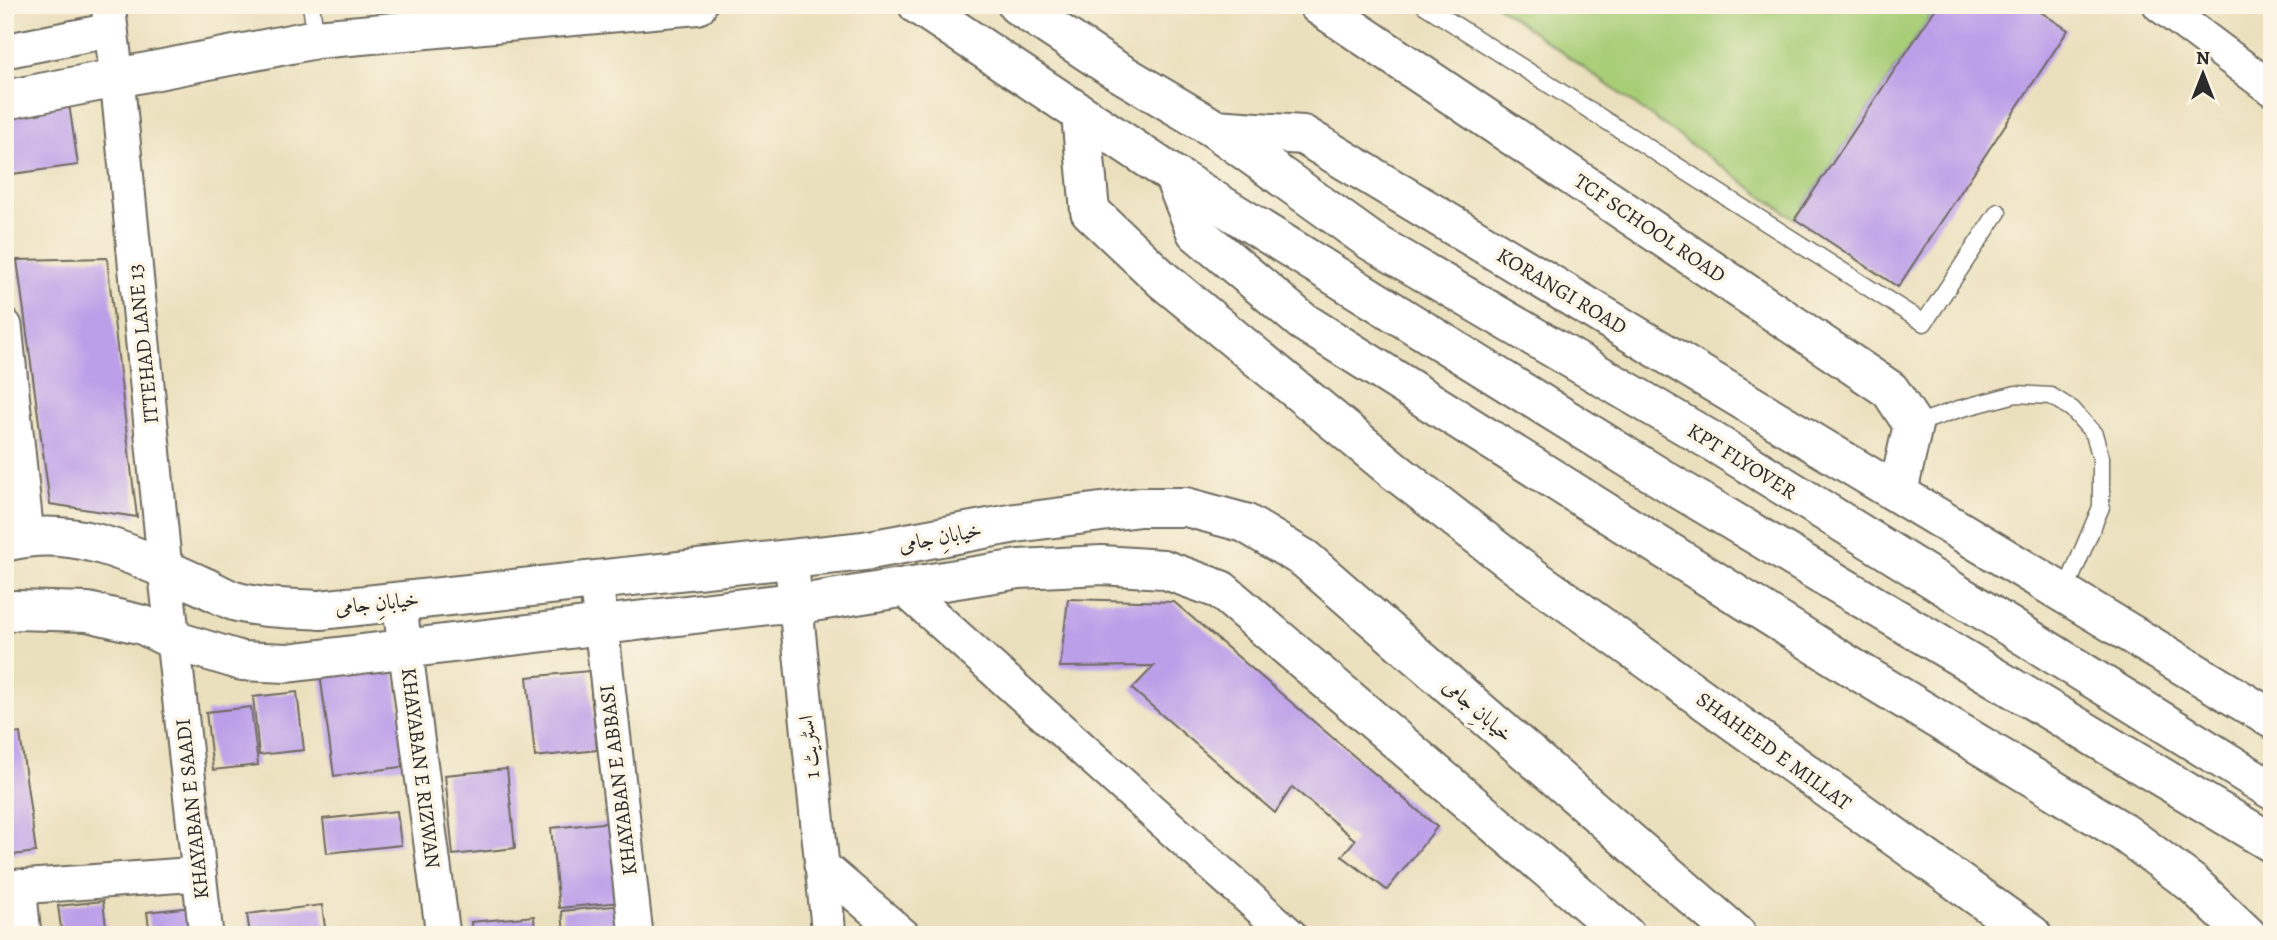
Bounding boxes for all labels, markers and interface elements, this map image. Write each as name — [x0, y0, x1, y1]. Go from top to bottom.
north arrow — [2168, 38, 2238, 108]
text: N — [2196, 45, 2210, 71]
street label: TCF SCHOOL ROAD — [1569, 167, 1731, 289]
street label: KORANGI ROAD — [1492, 241, 1632, 341]
street label: ITTEHAD LANE 13 — [121, 263, 165, 425]
street label: KPT FLYOVER — [1682, 416, 1802, 506]
street label: خیابانِ جامی — [896, 515, 985, 563]
street label: خیابانِ جامی — [334, 585, 421, 625]
street label: KHAYABAN E RIZWAN — [395, 666, 447, 870]
street label: خیابانِ جامی — [1434, 672, 1519, 751]
street label: KHAYABAN E ABBASI — [592, 683, 644, 877]
street label: SHAHEED E MILLAT — [1691, 685, 1858, 817]
street label: اسٹریٹ 1 — [792, 714, 826, 780]
street label: KHAYABAN E SAADI — [169, 717, 215, 901]

